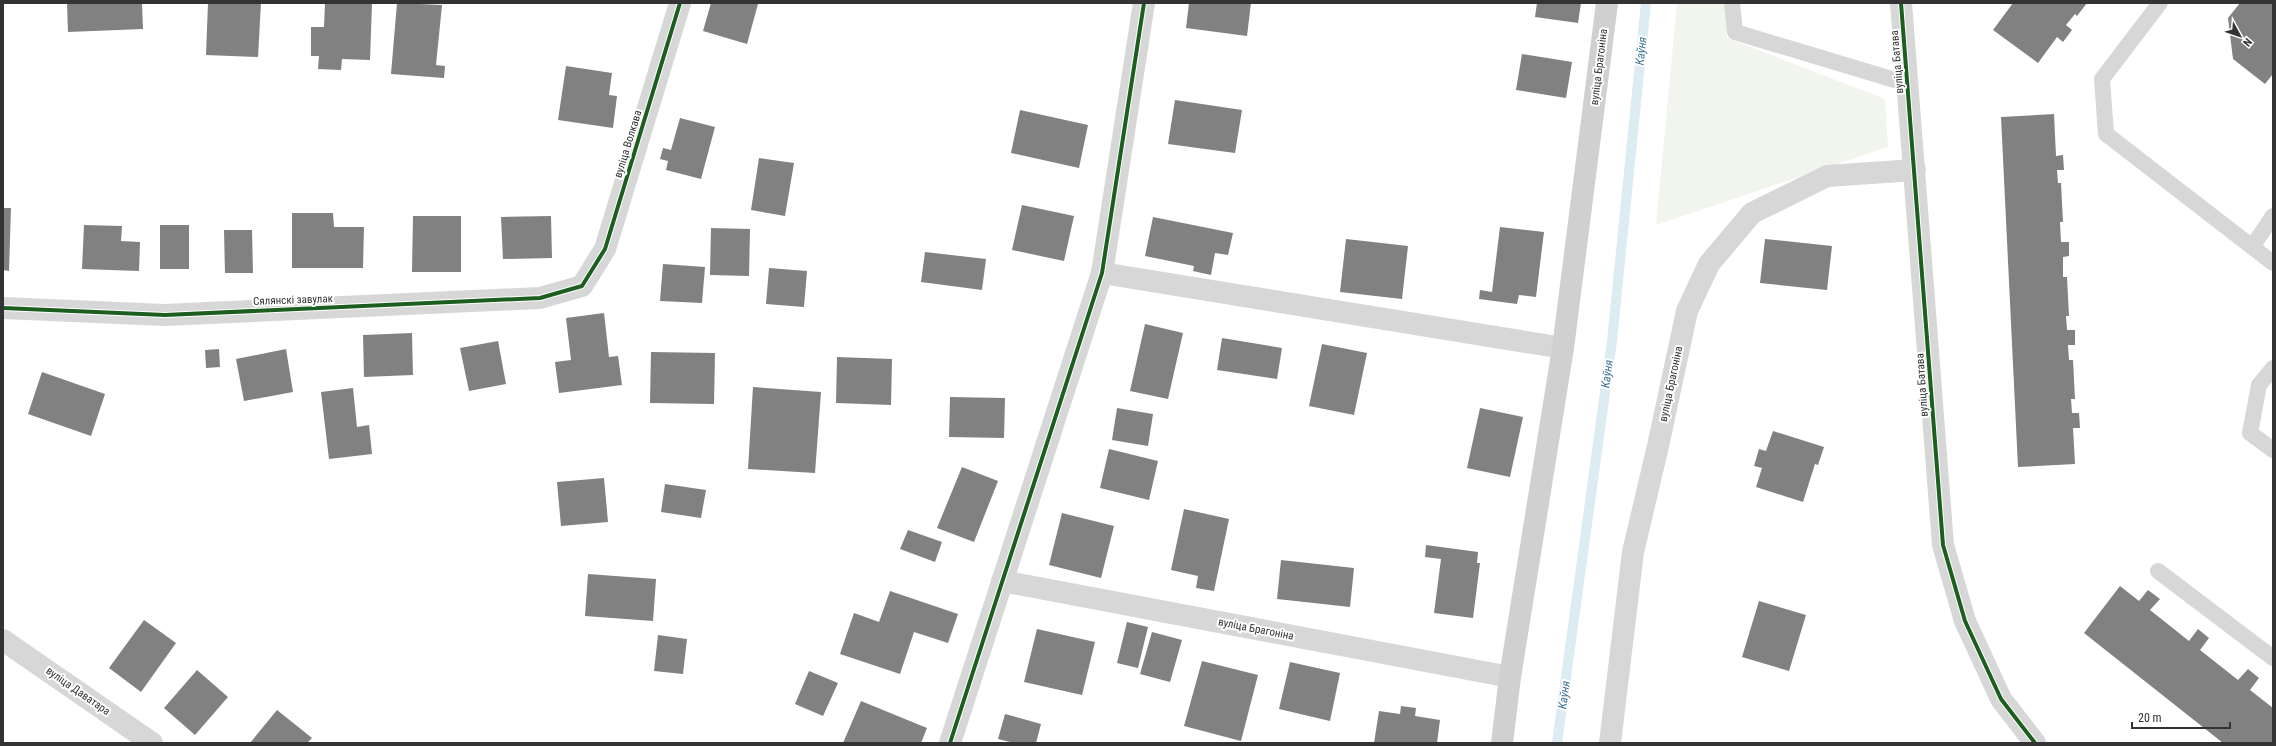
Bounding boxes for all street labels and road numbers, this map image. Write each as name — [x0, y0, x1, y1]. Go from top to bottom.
street label: вуліца Брагоніна — [1588, 28, 1610, 106]
street label: вуліца Батава — [1888, 30, 1906, 94]
street label: вуліца Волкава — [612, 109, 644, 179]
street label: Сялянскі завулак — [253, 292, 334, 308]
street label: вуліца Брагоніна — [1657, 345, 1685, 423]
street label: вуліца Батава — [1913, 353, 1931, 417]
street label: вуліца Брагоніна — [1217, 615, 1295, 643]
street label: вуліца Даватара — [43, 664, 113, 718]

